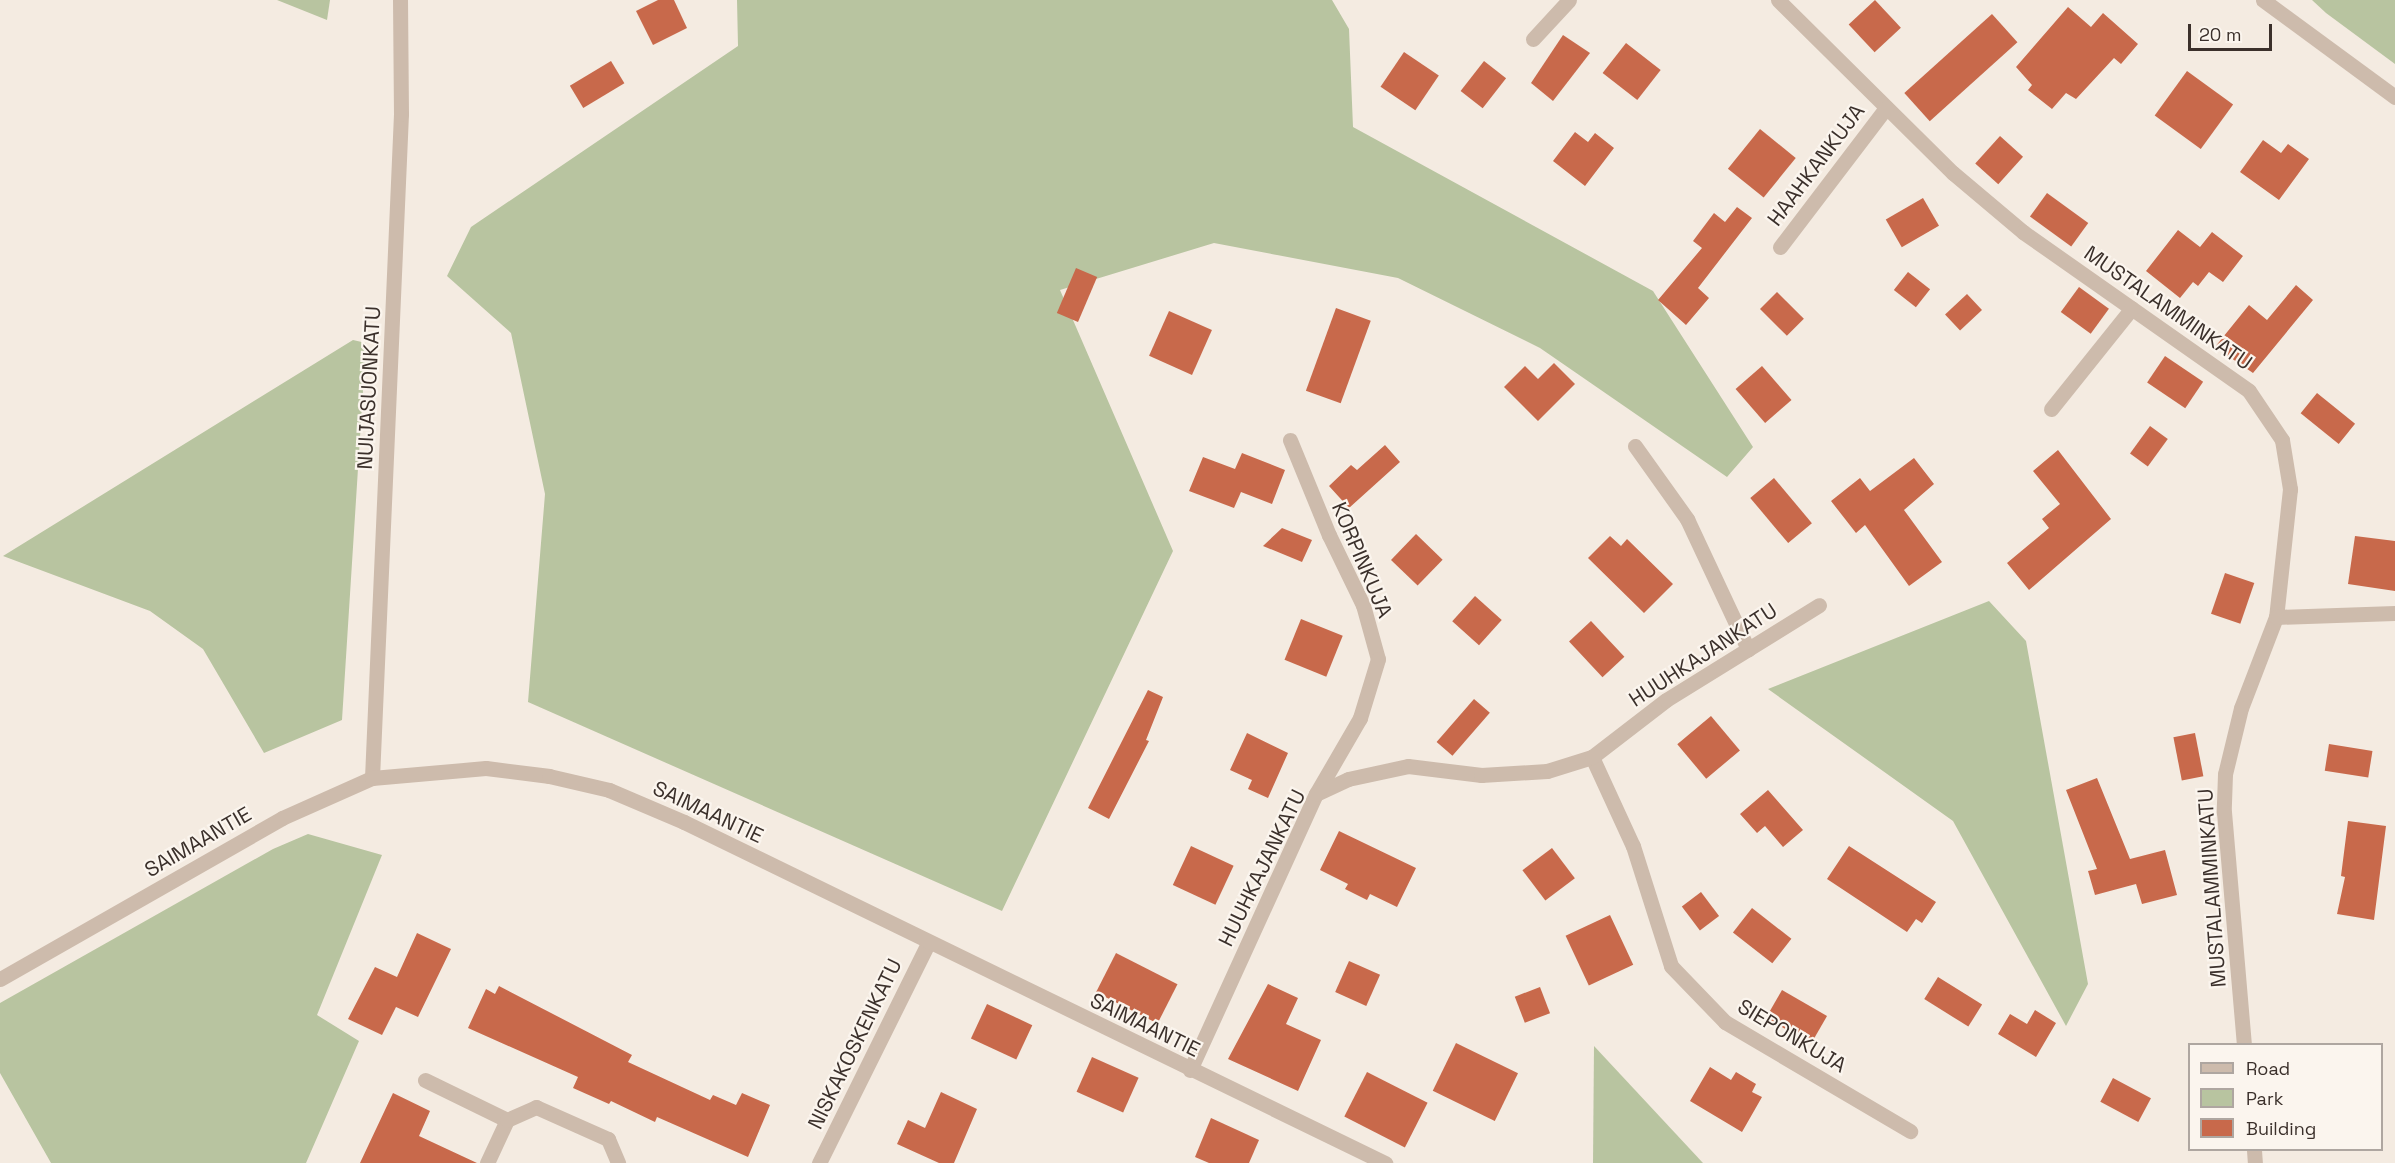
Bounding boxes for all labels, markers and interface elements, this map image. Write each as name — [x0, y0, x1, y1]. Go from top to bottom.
scale bar — [2191, 12, 2275, 50]
text: 20 m — [2199, 23, 2242, 46]
street label: HAAHKANKUJA — [1762, 99, 1870, 231]
street label: MUSTALAMMINKATU — [2079, 241, 2257, 375]
street label: NUIJASUONKATU — [352, 306, 386, 470]
street label: KORPINKUJA — [1326, 498, 1398, 622]
street label: HUUHKAJANKATU — [1624, 598, 1782, 712]
street label: SAIMAANTIE — [649, 775, 767, 849]
street label: HUUHKAJANKATU — [1213, 785, 1311, 951]
street label: MUSTALAMMINKATU — [2192, 788, 2232, 988]
street label: SAIMAANTIE — [140, 801, 256, 883]
street label: NISKAKOSKENKATU — [803, 955, 907, 1133]
street label: SAIMAANTIE — [1086, 988, 1204, 1062]
street label: SIEPONKUJA — [1733, 994, 1851, 1078]
legend — [2188, 1043, 2383, 1151]
text: Road — [2246, 1057, 2290, 1080]
text: Park — [2246, 1087, 2283, 1110]
text: Building — [2246, 1117, 2316, 1140]

